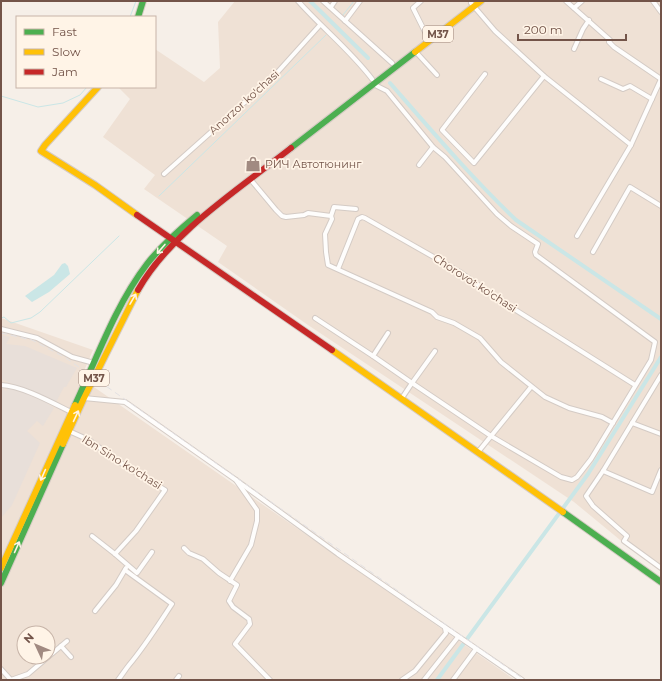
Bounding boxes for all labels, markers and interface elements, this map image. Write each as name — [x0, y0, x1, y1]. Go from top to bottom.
legend — [16, 16, 156, 88]
scale bar — [518, 16, 626, 42]
text: 200 m — [524, 22, 563, 37]
text: Fast — [52, 24, 77, 39]
road number: M37 — [423, 26, 453, 42]
text: Slow — [52, 44, 81, 59]
text: Jam — [51, 64, 78, 79]
street label: Anorzor ko'chasi — [206, 67, 282, 137]
shop icon: РИЧ Автотюнинг — [244, 155, 262, 173]
place label: РИЧ Автотюнинг — [265, 157, 362, 171]
one-way arrow — [156, 243, 165, 254]
street label: Chorovot ko'chasi — [431, 251, 519, 315]
one-way arrow — [129, 293, 137, 305]
road number: M37 — [79, 370, 109, 386]
one-way arrow — [73, 410, 80, 422]
street label: Ibn Sino ko'chasi — [79, 432, 165, 492]
one-way arrow — [39, 468, 46, 480]
one-way arrow — [14, 542, 21, 554]
north arrow — [16, 625, 56, 665]
text: N — [21, 630, 37, 646]

